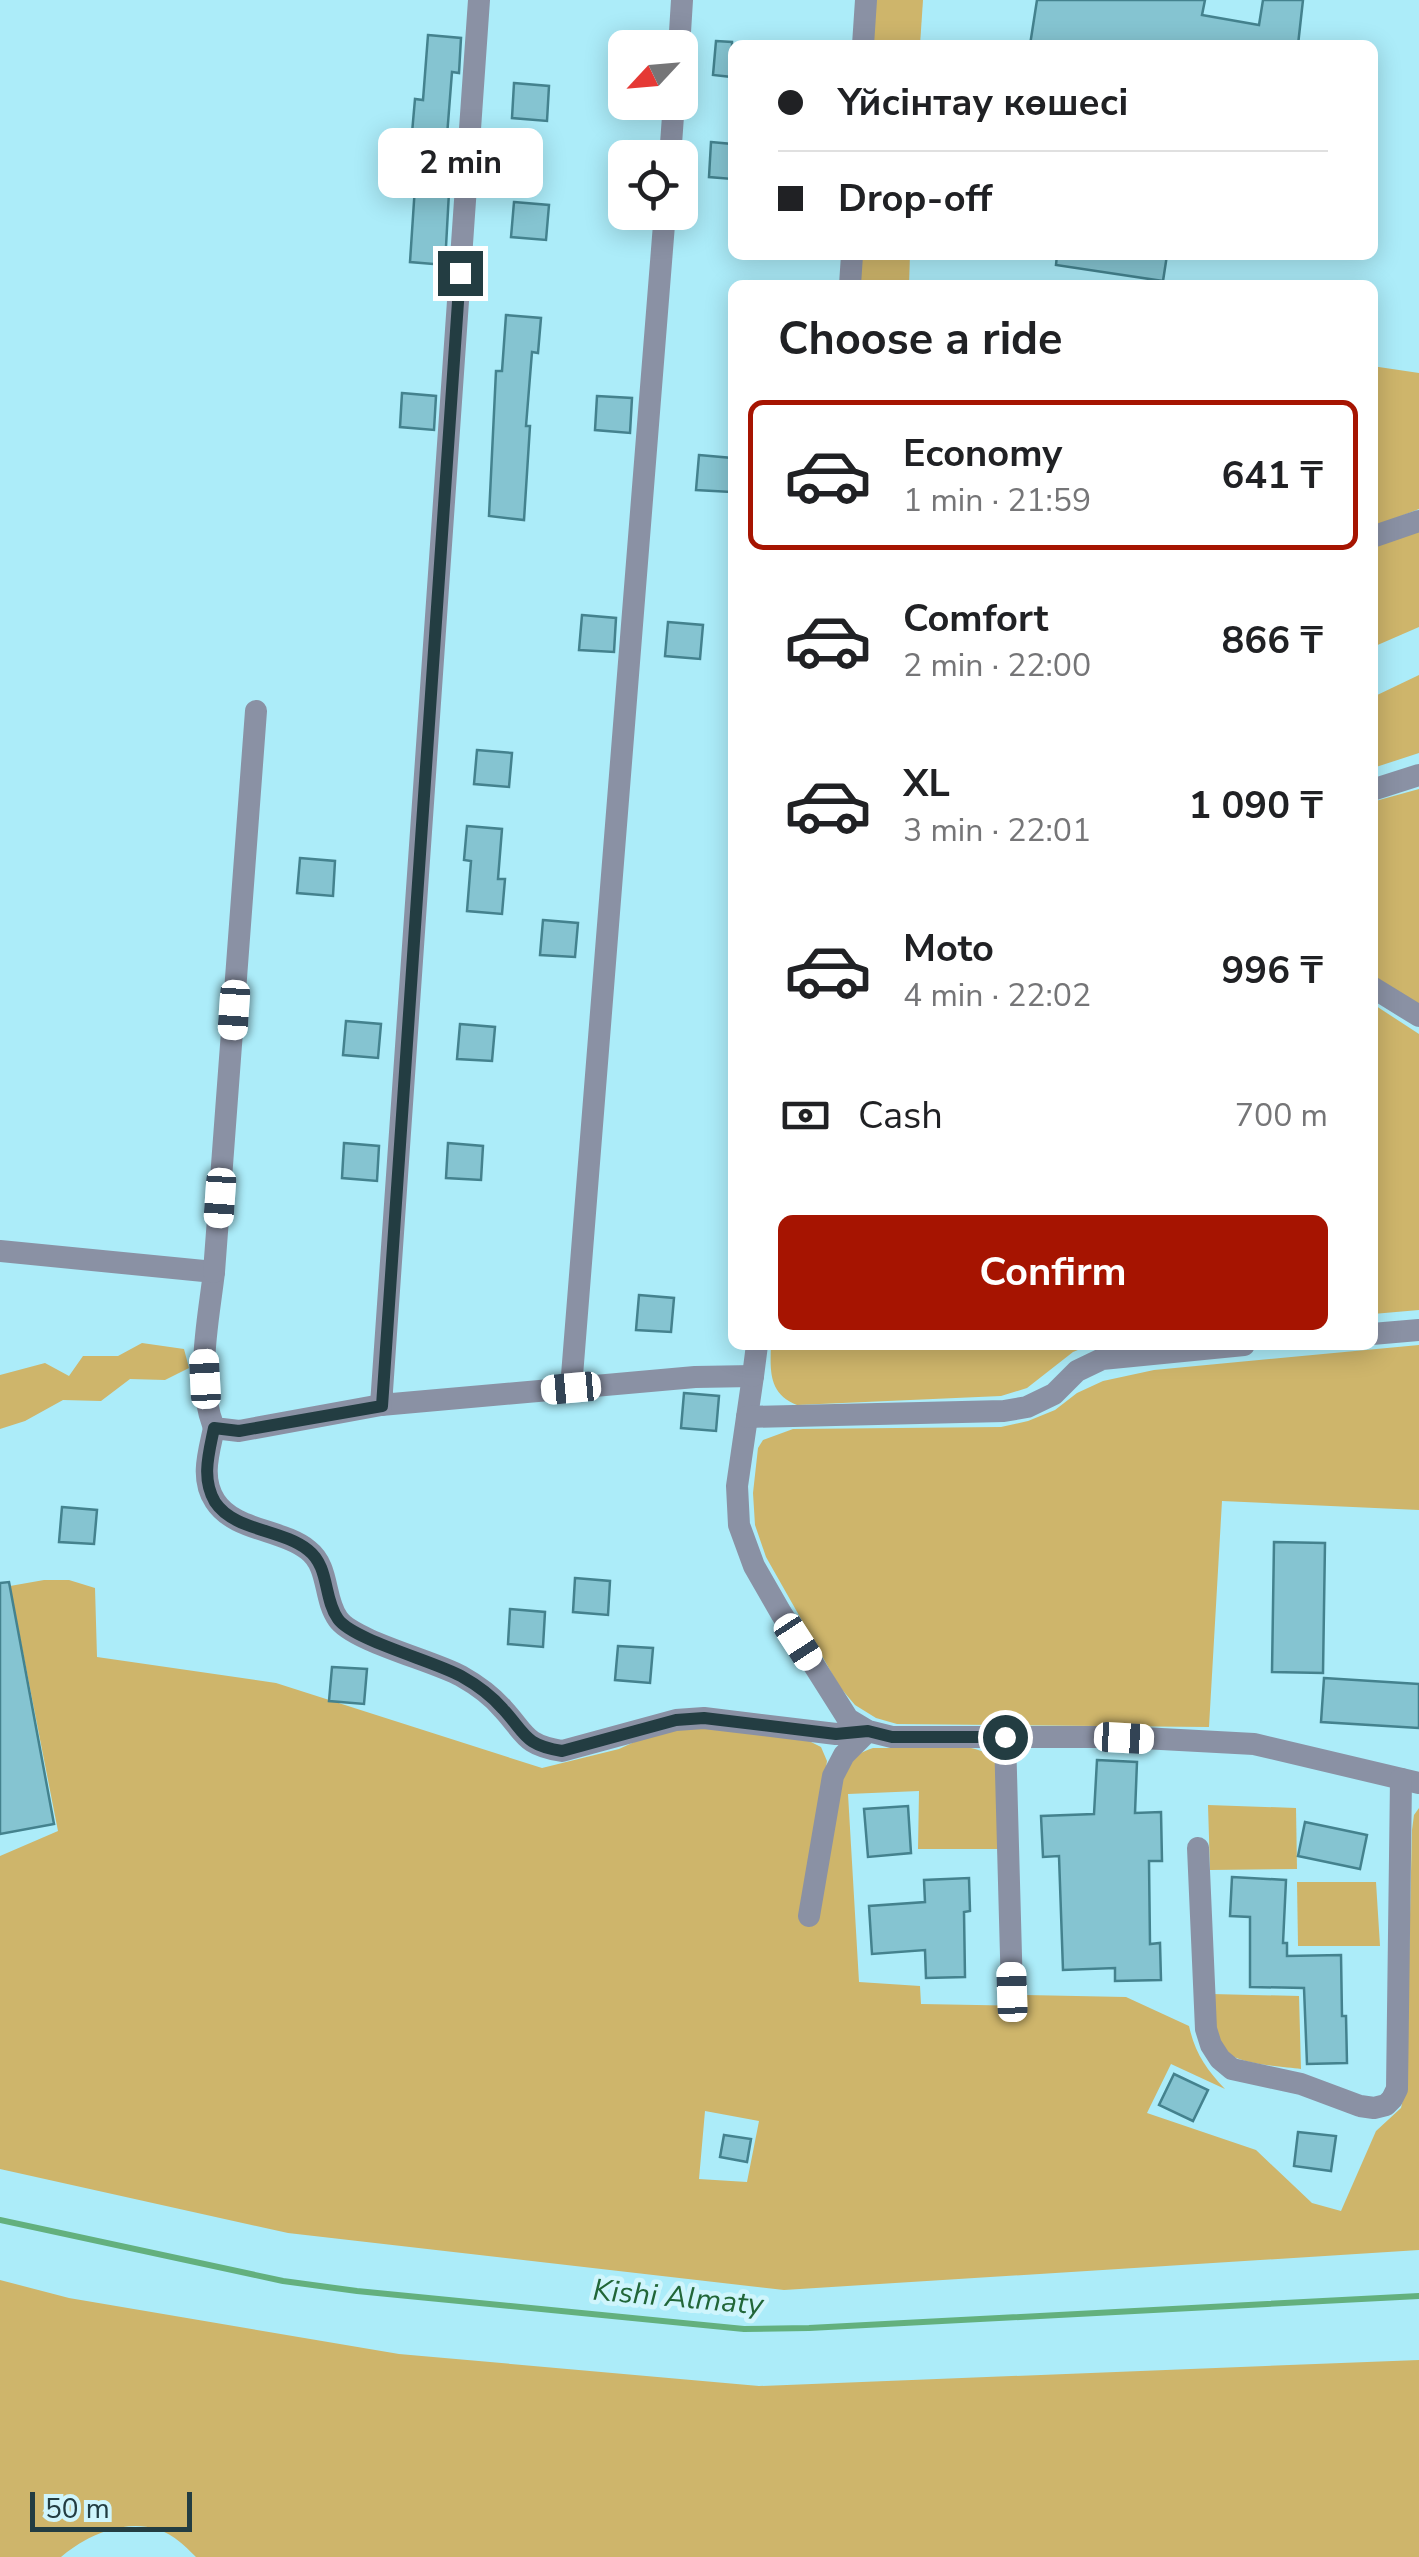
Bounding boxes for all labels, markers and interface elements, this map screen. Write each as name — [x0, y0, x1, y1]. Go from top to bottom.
north arrow — [608, 30, 698, 120]
map controls — [608, 30, 698, 230]
text: Үйсінтау көшесі — [838, 77, 1128, 128]
callout: 2 min — [378, 128, 542, 198]
button: locate — [608, 140, 698, 230]
text: 2 min — [419, 141, 502, 184]
text: Drop-off — [838, 173, 992, 224]
route end — [438, 251, 483, 296]
text: Choose a ride — [778, 309, 1063, 370]
text: Economy — [903, 428, 1062, 479]
icon: car — [783, 430, 873, 520]
text: 641 ₸ — [1222, 450, 1323, 501]
text: 1 min · 21:59 — [903, 479, 1091, 522]
text: Comfort — [903, 593, 1048, 644]
icon: car — [783, 595, 873, 685]
text: 866 ₸ — [1222, 615, 1323, 666]
text: 2 min · 22:00 — [903, 644, 1091, 687]
text: XL — [903, 758, 950, 809]
icon: car — [783, 760, 873, 850]
text: 1 090 ₸ — [1188, 780, 1323, 831]
text: 3 min · 22:01 — [903, 809, 1091, 852]
text: Moto — [903, 923, 994, 974]
icon: car — [783, 925, 873, 1015]
text: 996 ₸ — [1222, 945, 1323, 996]
text: 4 min · 22:02 — [903, 974, 1091, 1017]
car — [217, 979, 251, 1041]
icon: cash — [778, 1088, 833, 1143]
text: Cash — [858, 1090, 943, 1141]
text: 700 m — [1235, 1094, 1328, 1137]
car — [203, 1167, 237, 1229]
button: Confirm — [778, 1215, 1328, 1330]
car — [188, 1348, 222, 1410]
car — [540, 1370, 602, 1406]
car — [769, 1609, 827, 1675]
route start — [983, 1715, 1028, 1760]
car — [1093, 1721, 1155, 1755]
car — [996, 1961, 1028, 2023]
water label: Kіshі Almaty — [591, 2270, 766, 2326]
scale bar — [30, 2487, 192, 2532]
text: 50 m — [45, 2490, 110, 2528]

